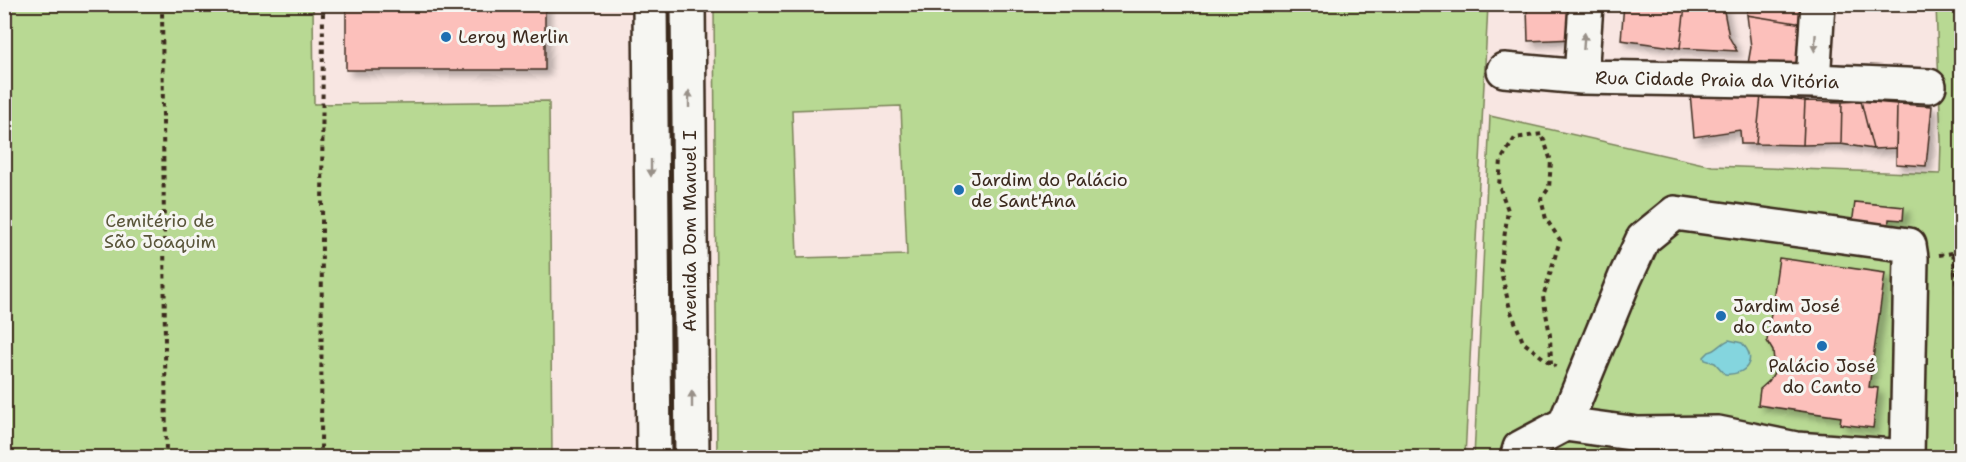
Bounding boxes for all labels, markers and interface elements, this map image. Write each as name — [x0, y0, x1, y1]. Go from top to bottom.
place label: Leroy Merlin — [458, 25, 568, 49]
marker: Leroy Merlin — [439, 30, 453, 44]
one-way arrow — [1579, 31, 1588, 50]
one-way arrow — [1810, 33, 1820, 52]
street label: Rua Cidade Praia da Vitória — [1595, 66, 1839, 94]
one-way arrow — [684, 90, 694, 109]
street label: Avenida Dom Manuel I — [678, 130, 702, 332]
one-way arrow — [646, 158, 656, 177]
place label: Jardim do Palácio de Sant'Ana — [971, 168, 1128, 213]
marker: Jardim do Palácio de Sant'Ana — [952, 183, 966, 197]
park label: Cemitério de São Joaquim — [104, 209, 216, 254]
place label: Jardim José do Canto — [1733, 294, 1840, 339]
marker: Jardim José do Canto — [1714, 309, 1728, 323]
marker: Palácio José do Canto — [1815, 339, 1829, 353]
place label: Palácio José do Canto — [1768, 354, 1876, 399]
one-way arrow — [687, 390, 697, 409]

